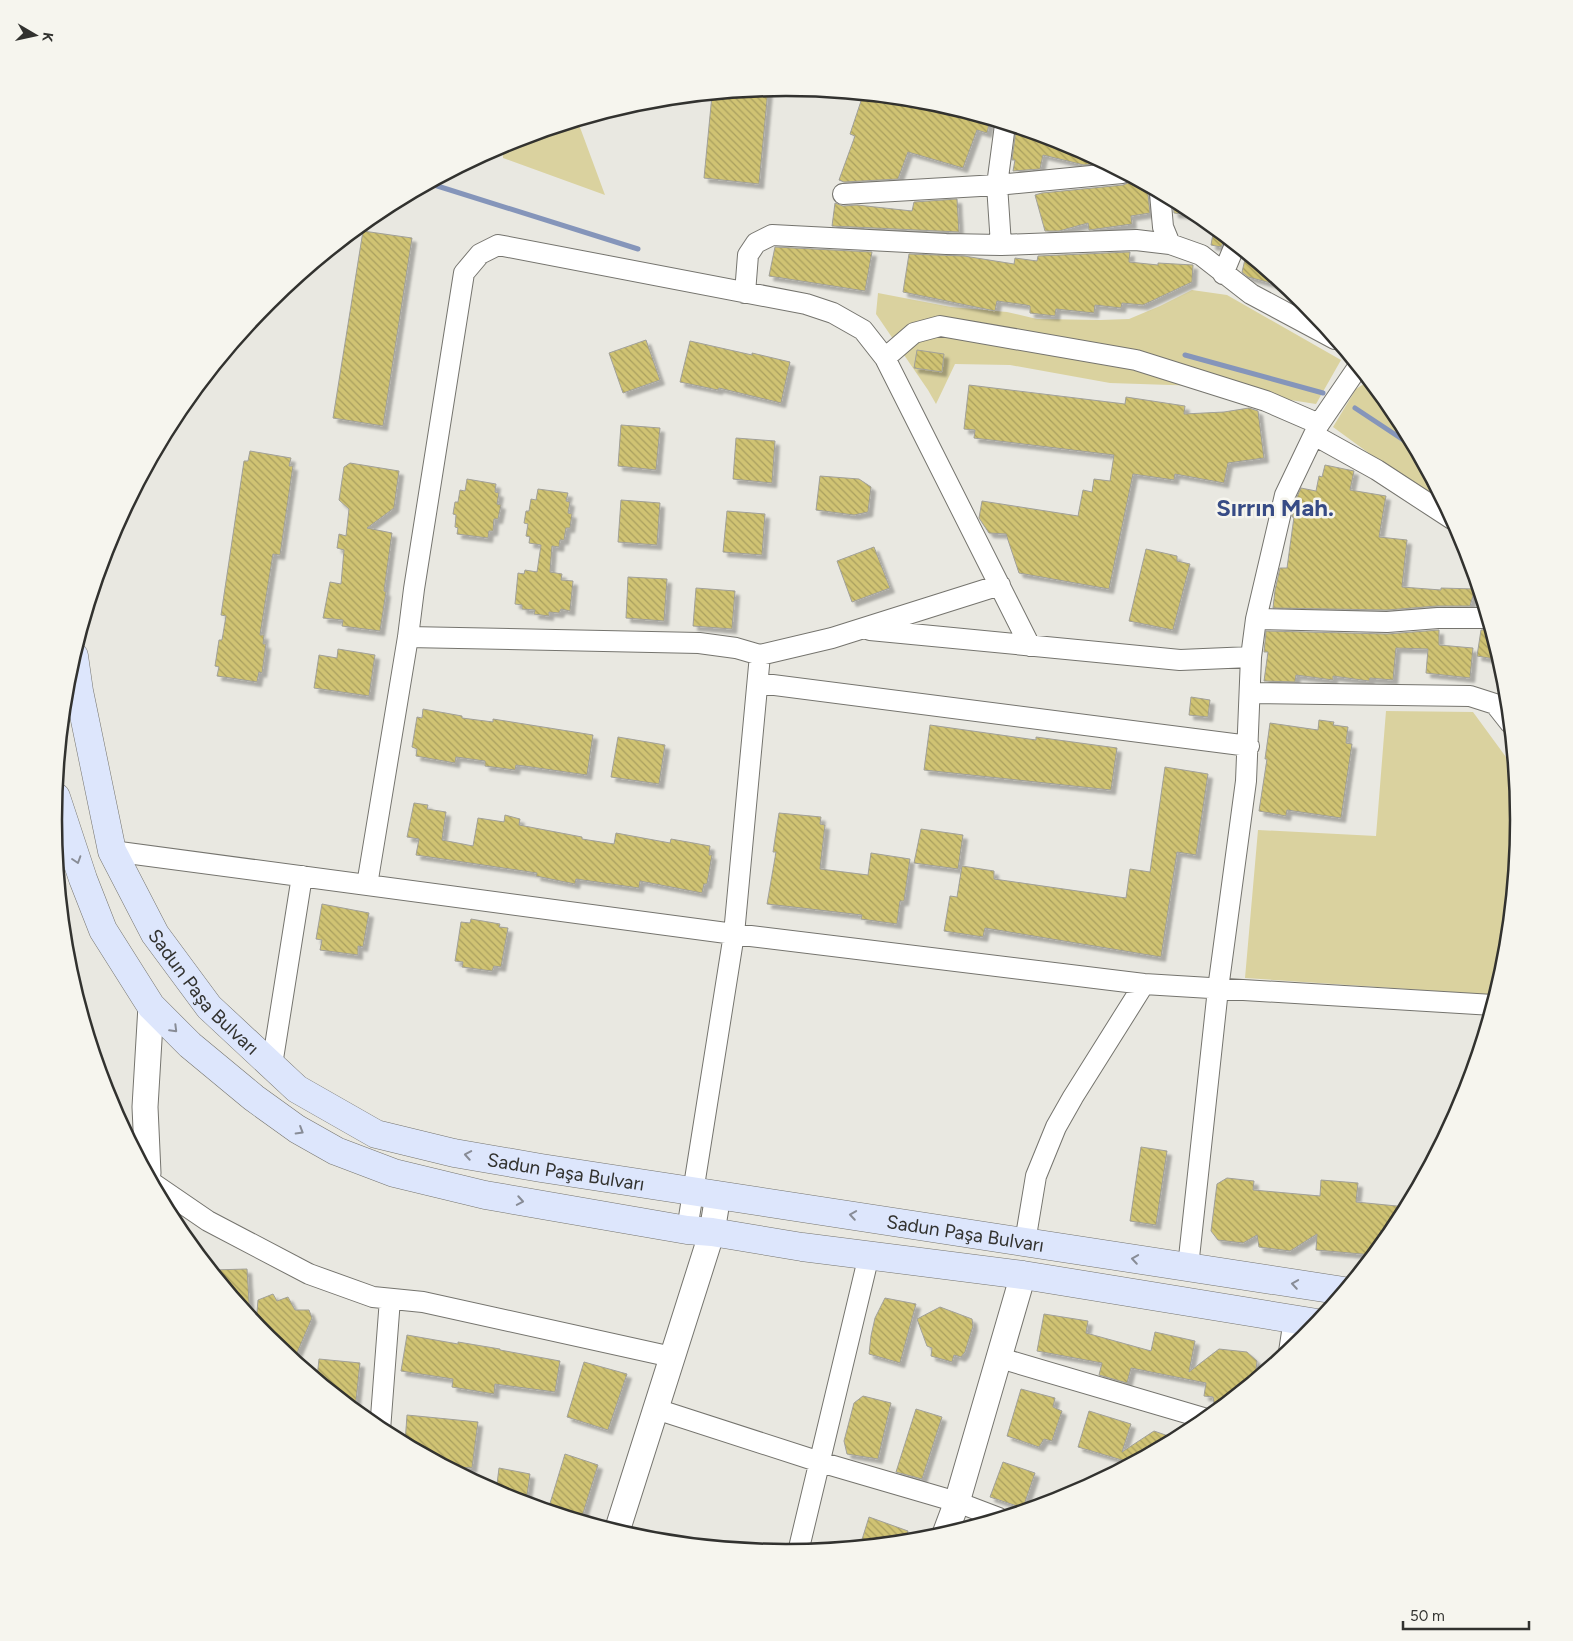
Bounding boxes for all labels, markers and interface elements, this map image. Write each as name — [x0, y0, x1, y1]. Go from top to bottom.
north arrow — [10, 10, 60, 60]
text: K — [38, 31, 56, 44]
district label: Sırrın Mah. — [1216, 493, 1334, 522]
one-way arrow — [71, 855, 81, 863]
street label: Sadun Paşa Bulvarı — [143, 925, 264, 1060]
one-way arrow — [168, 1023, 177, 1032]
one-way arrow — [295, 1124, 304, 1134]
street label: Sadun Paşa Bulvarı — [486, 1148, 646, 1196]
one-way arrow — [463, 1151, 472, 1161]
one-way arrow — [516, 1195, 525, 1205]
street label: Sadun Paşa Bulvarı — [885, 1210, 1046, 1257]
one-way arrow — [849, 1211, 858, 1221]
one-way arrow — [1130, 1255, 1139, 1265]
one-way arrow — [1291, 1279, 1300, 1289]
scale bar — [1403, 1598, 1529, 1630]
text: 50 m — [1410, 1607, 1445, 1625]

